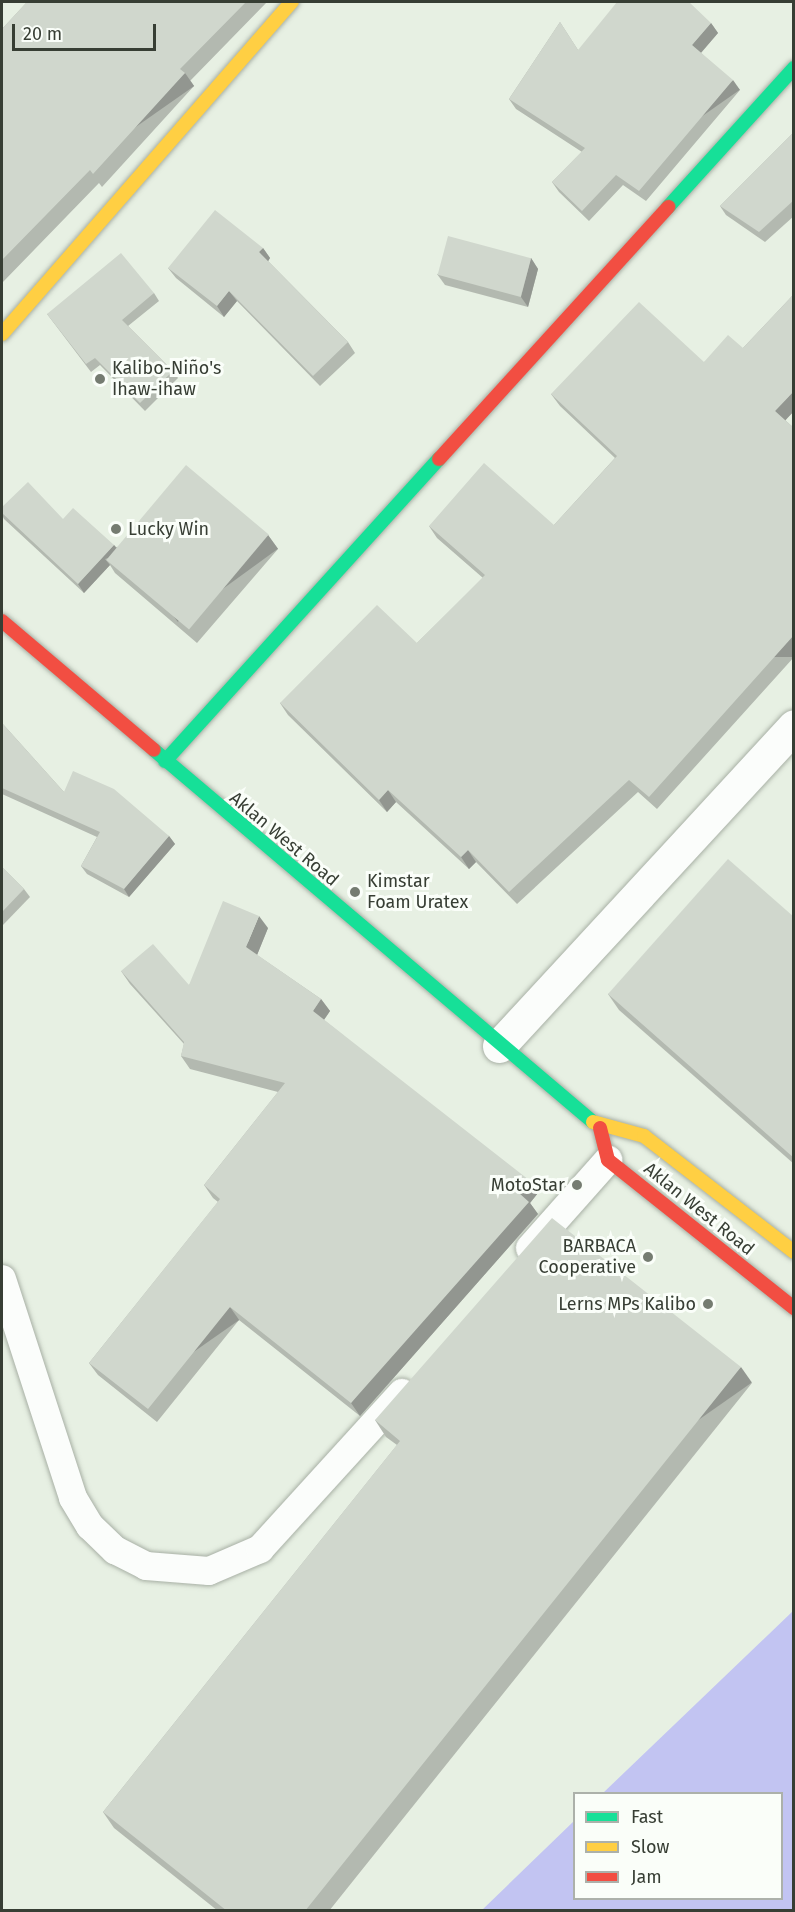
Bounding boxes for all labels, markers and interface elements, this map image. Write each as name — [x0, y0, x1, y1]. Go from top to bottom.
scale bar — [15, 12, 159, 50]
text: 20 m — [23, 23, 62, 45]
place label: Kalibo-Niño's Ihaw-ihaw — [112, 358, 221, 400]
marker: Kalibo-Niño's Ihaw-ihaw — [93, 372, 107, 386]
place label: Lucky Win — [128, 518, 209, 540]
marker: Lucky Win — [109, 522, 123, 536]
street label: Aklan West Road — [225, 787, 343, 891]
place label: Kimstar Foam Uratex — [367, 871, 468, 914]
marker: Kimstar Foam Uratex — [348, 885, 362, 899]
street label: Aklan West Road — [640, 1158, 758, 1260]
place label: MotoStar — [491, 1174, 565, 1196]
marker: MotoStar — [570, 1178, 584, 1192]
place label: BARBACA Cooperative — [538, 1236, 636, 1278]
marker: BARBACA Cooperative — [641, 1250, 655, 1264]
place label: Lerns MPs Kalibo — [558, 1293, 696, 1315]
marker: Lerns MPs Kalibo — [701, 1297, 715, 1311]
legend — [573, 1792, 783, 1900]
text: Fast — [631, 1806, 663, 1828]
text: Slow — [631, 1836, 669, 1858]
text: Jam — [631, 1866, 662, 1888]

